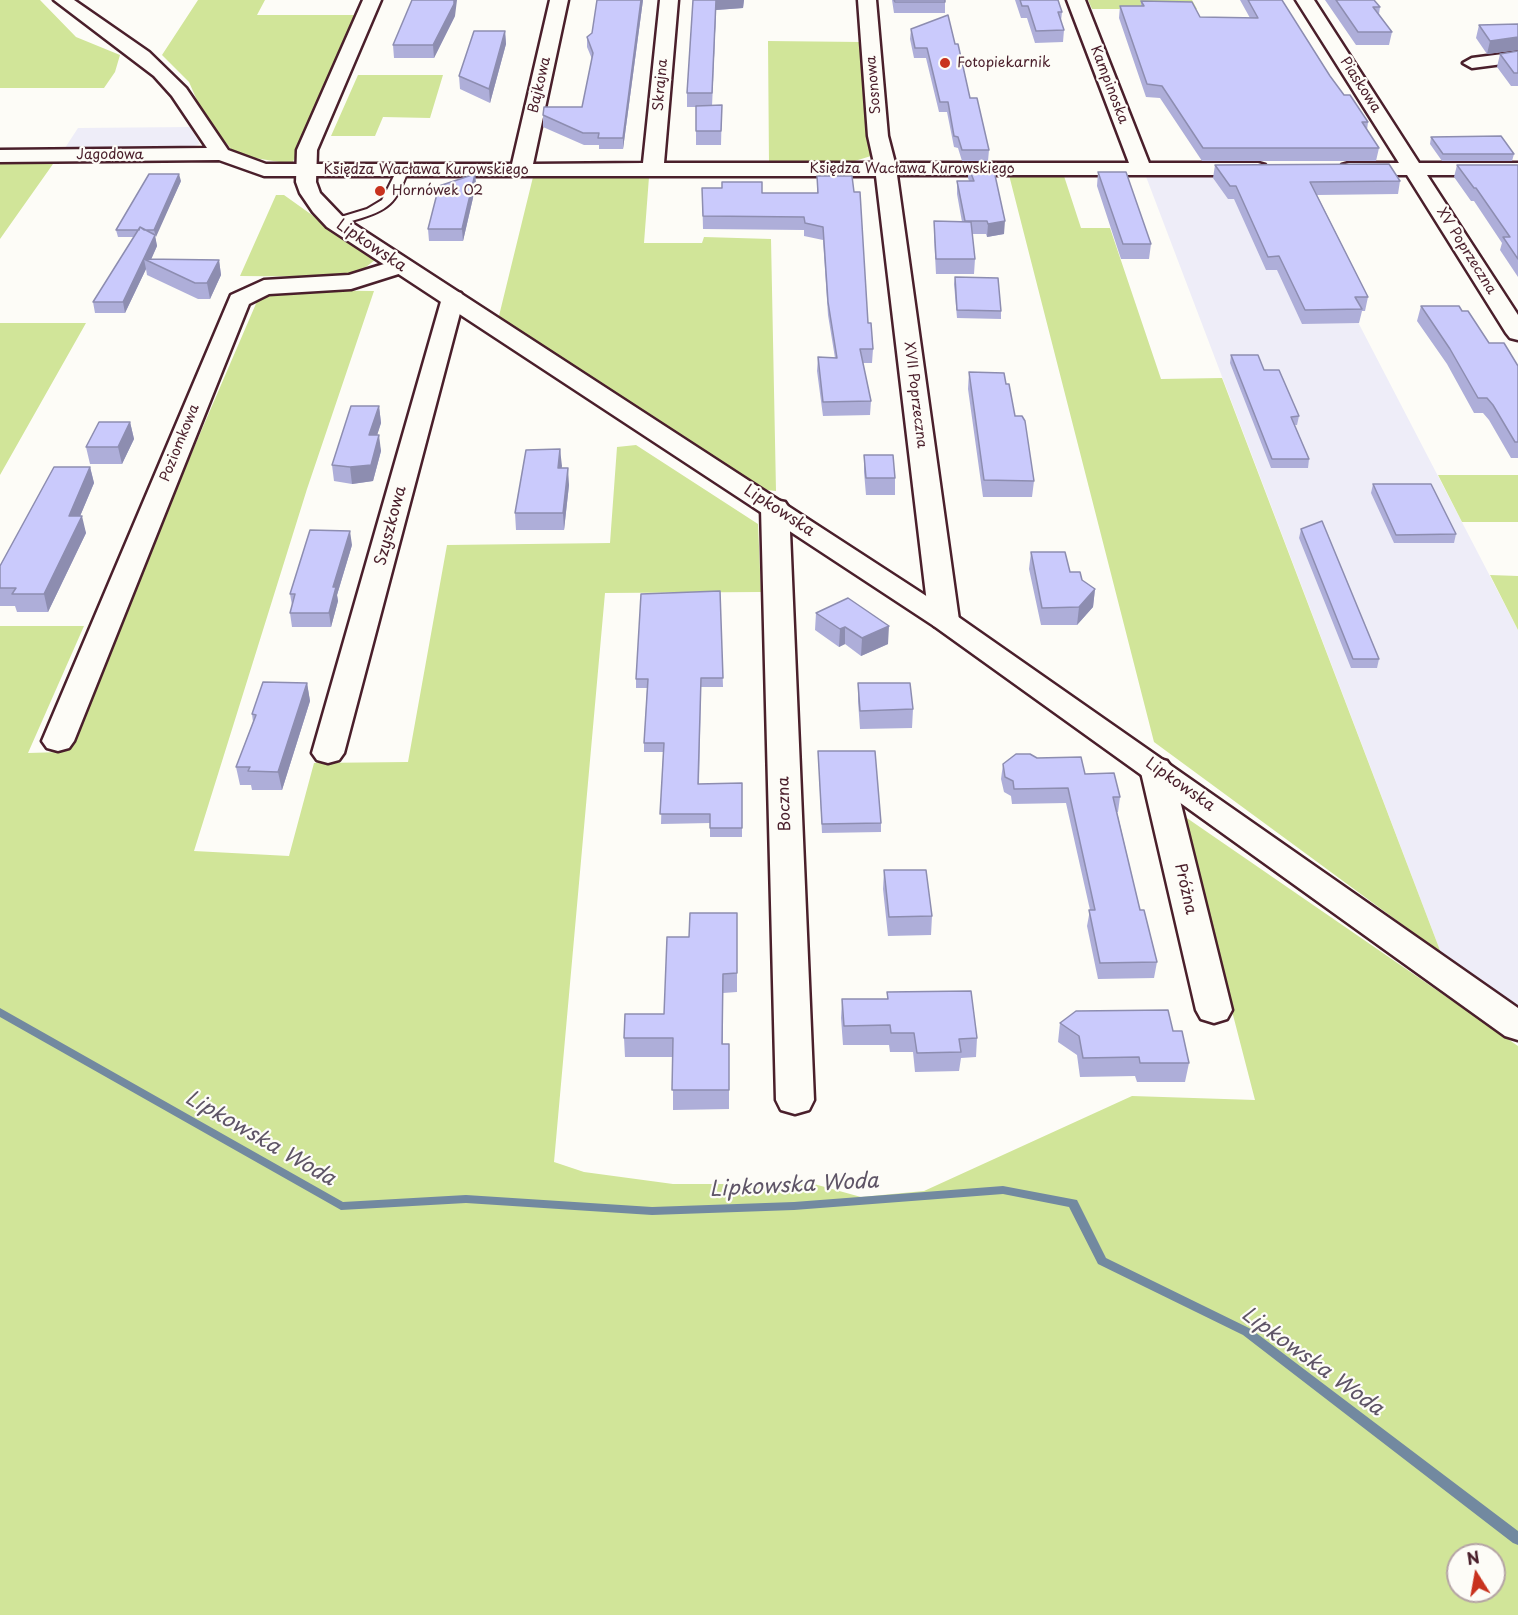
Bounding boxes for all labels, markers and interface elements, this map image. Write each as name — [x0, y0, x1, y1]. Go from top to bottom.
street label: Kampinoska — [1086, 44, 1132, 126]
street label: Piaskowa — [1336, 54, 1384, 116]
street label: Bajkowa — [525, 55, 555, 115]
street label: Sosnowa — [863, 55, 885, 115]
place label: Fotopiekarnik — [957, 55, 1050, 71]
marker: Fotopiekarnik — [938, 56, 952, 70]
street label: Skrajna — [650, 58, 672, 112]
street label: Jagodowa — [76, 147, 144, 163]
street label: Księdza Wacława Kurowskiego — [809, 161, 1015, 177]
street label: Księdza Wacława Kurowskiego — [323, 162, 529, 178]
place label: Hornówek 02 — [392, 183, 483, 199]
marker: Hornówek 02 — [373, 184, 387, 198]
street label: XV Poprzeczna — [1433, 204, 1499, 298]
street label: Lipkowska — [332, 216, 410, 276]
street label: XVII Poprzeczna — [900, 341, 930, 449]
street label: Poziomkowa — [157, 402, 203, 484]
street label: Lipkowska — [740, 481, 818, 541]
street label: Szyszkowa — [371, 484, 411, 568]
street label: Lipkowska — [1142, 754, 1218, 816]
street label: Boczna — [774, 776, 796, 832]
street label: Próżna — [1170, 862, 1200, 916]
water label: Lipkowska Woda — [180, 1086, 340, 1192]
water label: Lipkowska Woda — [709, 1169, 879, 1203]
water label: Lipkowska Woda — [1236, 1302, 1388, 1422]
north arrow — [1446, 1543, 1506, 1603]
text: N — [1464, 1544, 1481, 1570]

